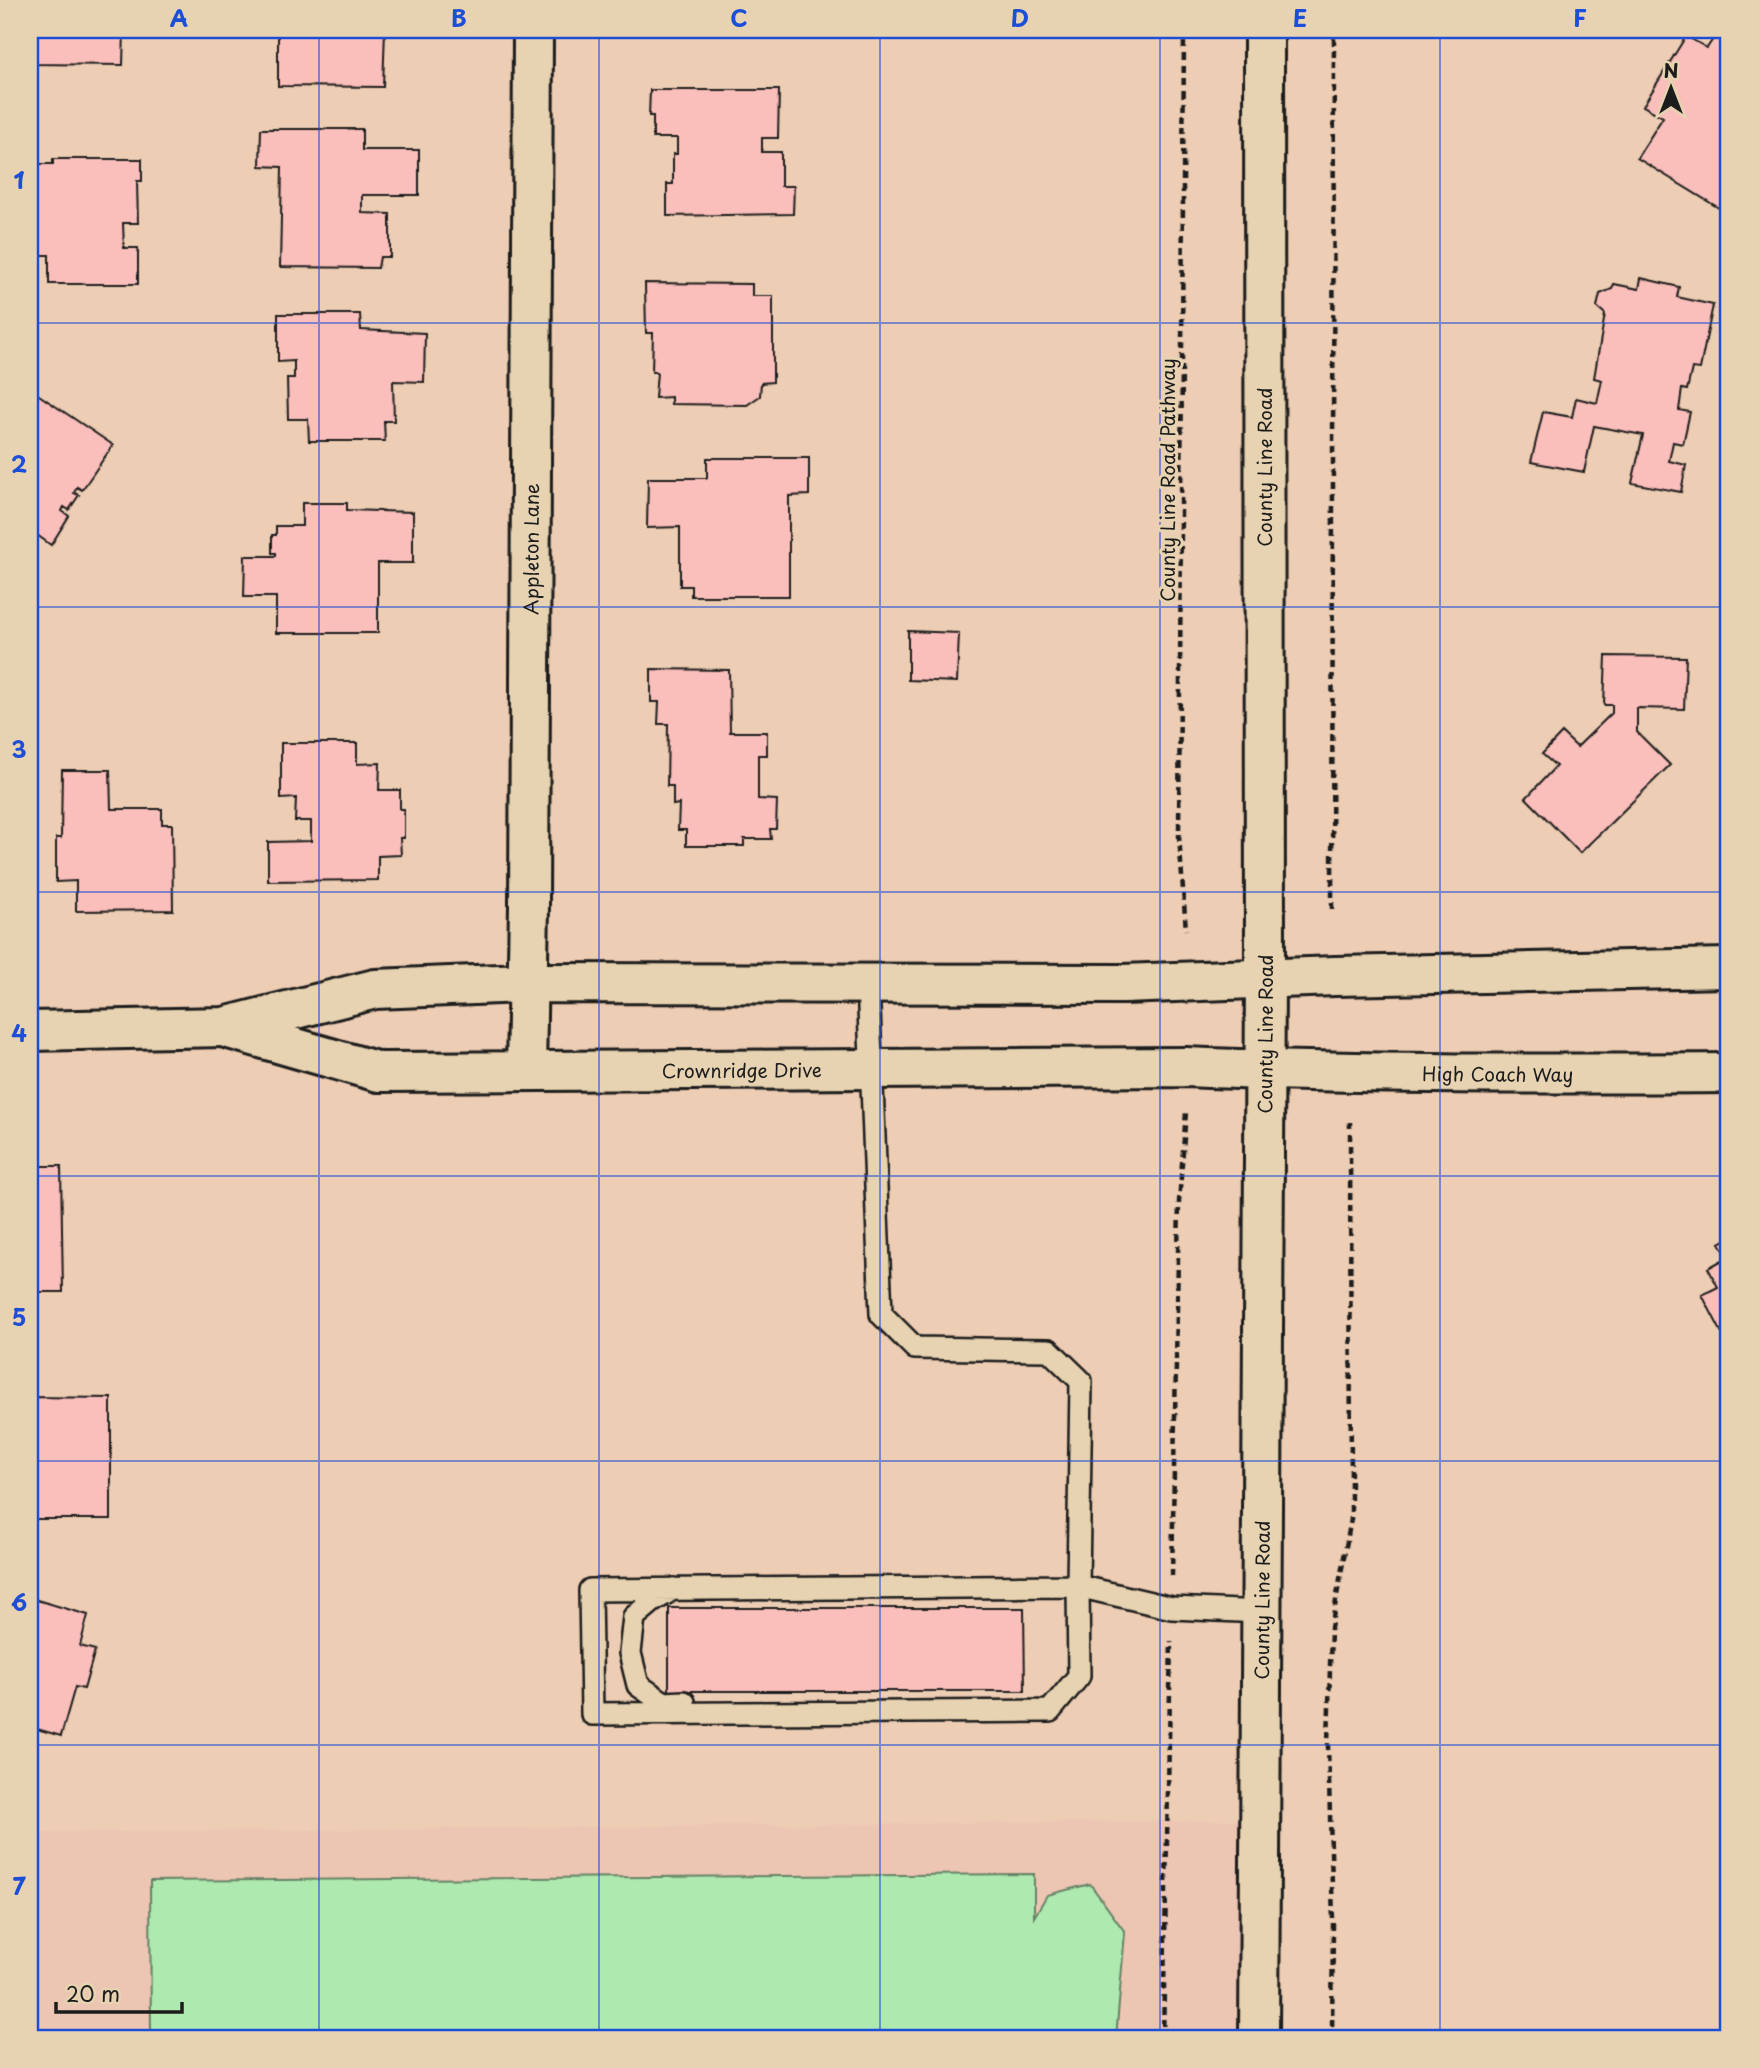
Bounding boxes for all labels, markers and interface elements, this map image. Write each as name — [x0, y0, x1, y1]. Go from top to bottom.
text: A — [170, 0, 188, 35]
text: B — [451, 0, 467, 35]
text: C — [730, 0, 748, 35]
text: D — [1011, 0, 1029, 35]
text: E — [1293, 0, 1307, 35]
text: F — [1573, 0, 1587, 35]
north arrow — [1636, 52, 1706, 122]
text: N — [1663, 56, 1679, 84]
text: 1 — [14, 162, 25, 197]
street label: County Line Road Pathway — [1153, 358, 1181, 602]
street label: County Line Road — [1250, 387, 1278, 547]
text: 2 — [11, 446, 27, 481]
street label: Appleton Lane — [516, 483, 545, 615]
text: 3 — [11, 731, 27, 766]
street label: County Line Road — [1250, 954, 1279, 1114]
text: 4 — [11, 1015, 27, 1050]
street label: Crownridge Drive — [662, 1055, 822, 1084]
street label: High Coach Way — [1422, 1059, 1573, 1088]
text: 5 — [12, 1299, 26, 1334]
street label: County Line Road — [1247, 1520, 1276, 1680]
text: 6 — [11, 1584, 27, 1619]
text: 7 — [12, 1868, 26, 1903]
scale bar — [56, 1970, 182, 2014]
text: 20 m — [66, 1977, 120, 2009]

